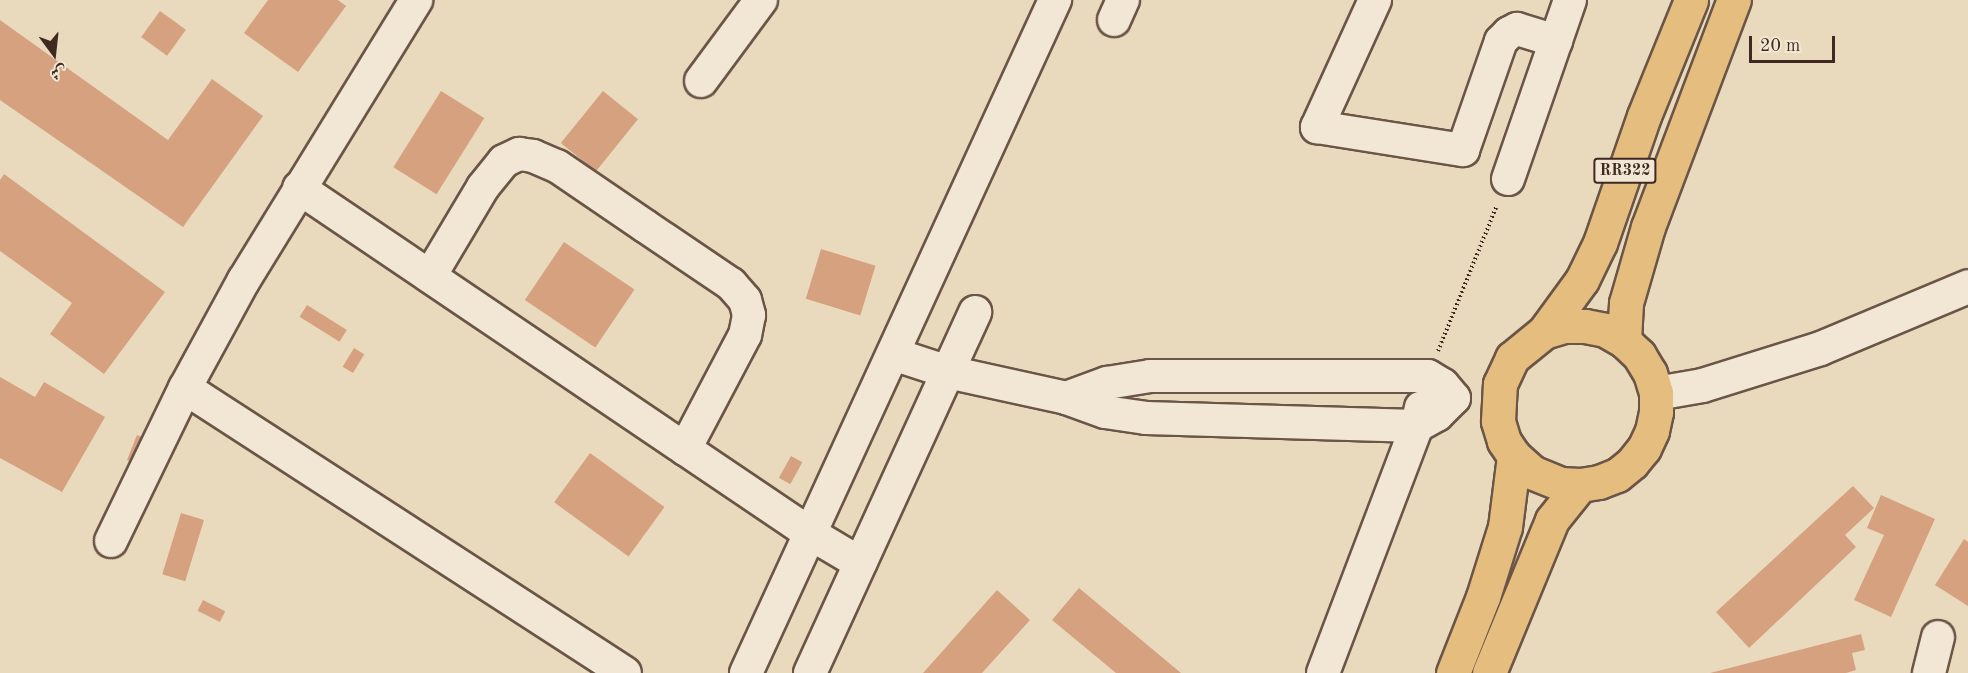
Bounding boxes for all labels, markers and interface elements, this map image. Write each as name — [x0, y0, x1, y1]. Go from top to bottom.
north arrow — [24, 24, 84, 84]
scale bar — [1752, 24, 1838, 62]
text: 20 m — [1760, 37, 1800, 55]
text: ش — [49, 62, 68, 81]
road number: RR322 — [1592, 158, 1658, 184]

